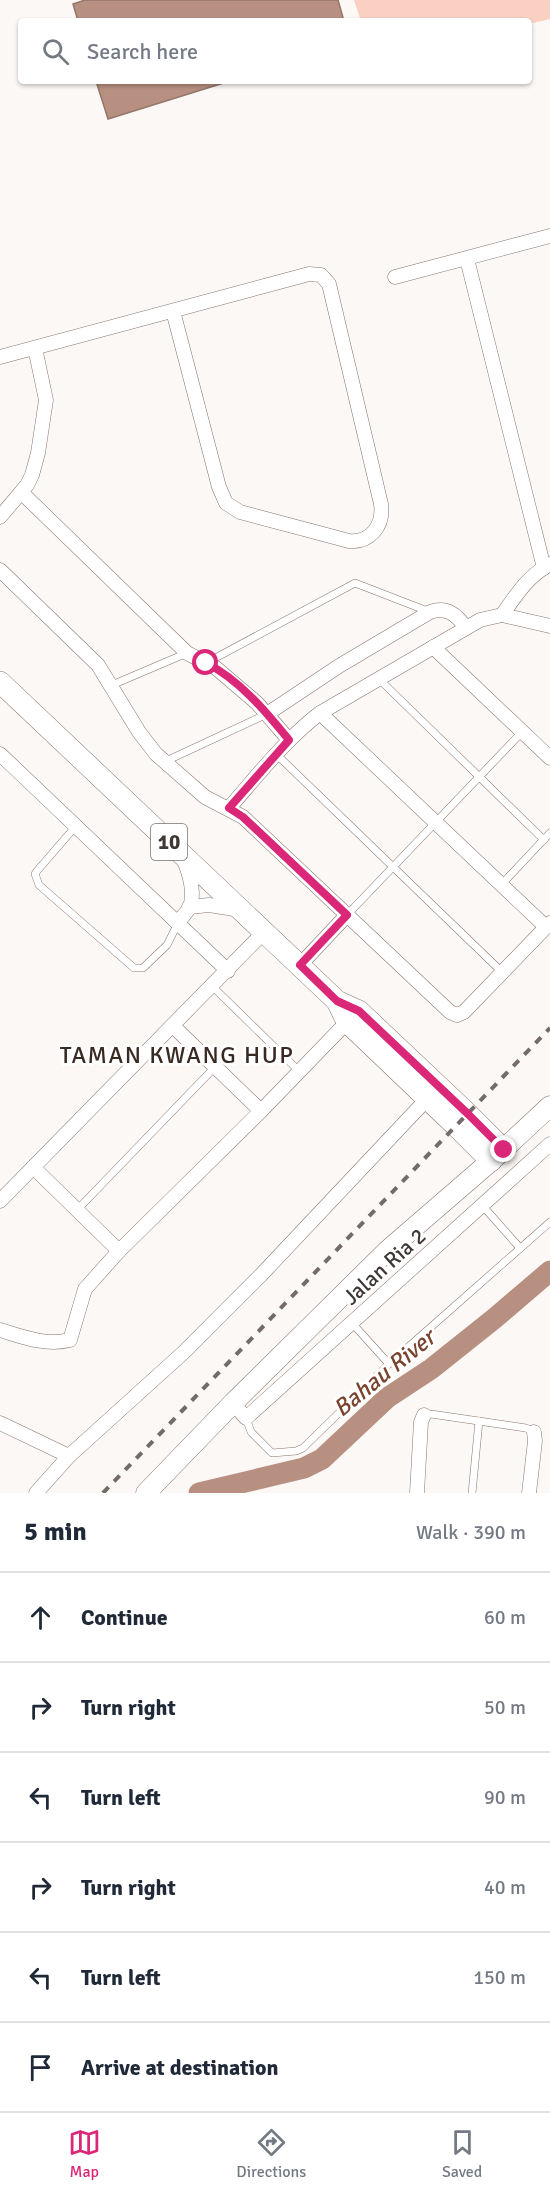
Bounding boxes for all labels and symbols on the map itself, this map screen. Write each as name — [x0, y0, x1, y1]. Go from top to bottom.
route start — [192, 649, 218, 675]
road number: 10 — [151, 824, 187, 860]
district label: TAMAN KWANG HUP — [60, 1040, 294, 1070]
route end — [490, 1136, 516, 1162]
street label: Jalan Ria 2 — [337, 1222, 431, 1311]
water label: Bahau River — [327, 1321, 443, 1423]

